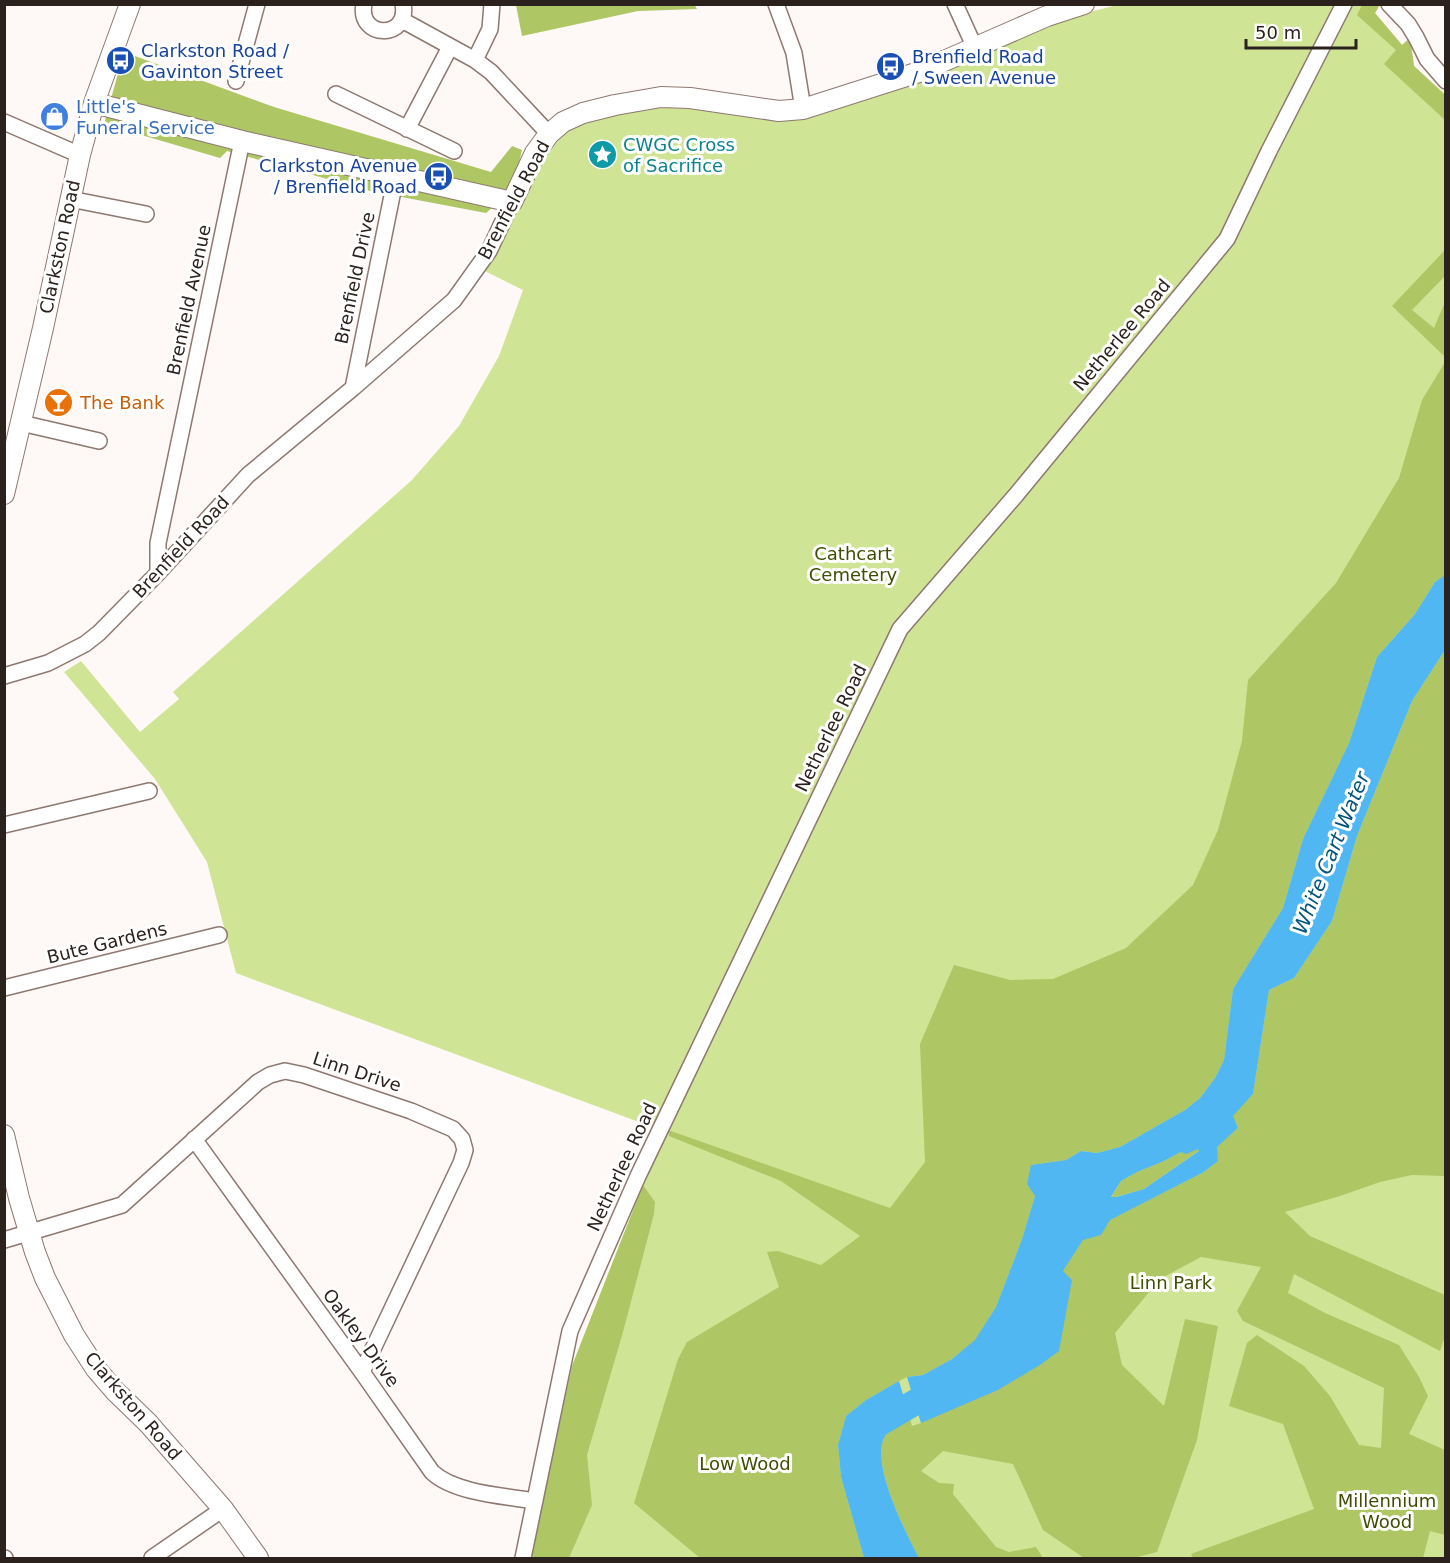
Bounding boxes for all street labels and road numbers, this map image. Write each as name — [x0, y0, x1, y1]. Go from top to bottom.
street label: Brenfield Road — [473, 137, 554, 263]
street label: Clarkston Road — [35, 178, 84, 316]
street label: Brenfield Drive — [330, 210, 379, 346]
street label: Brenfield Avenue — [162, 223, 215, 377]
street label: Netherlee Road — [1069, 274, 1175, 395]
street label: Brenfield Road — [128, 491, 233, 602]
street label: Netherlee Road — [791, 660, 871, 795]
street label: Bute Gardens — [45, 917, 169, 968]
street label: Linn Drive — [310, 1047, 404, 1096]
street label: Netherlee Road — [583, 1099, 661, 1234]
street label: Oakley Drive — [319, 1285, 404, 1391]
street label: Clarkston Road — [81, 1347, 186, 1464]

